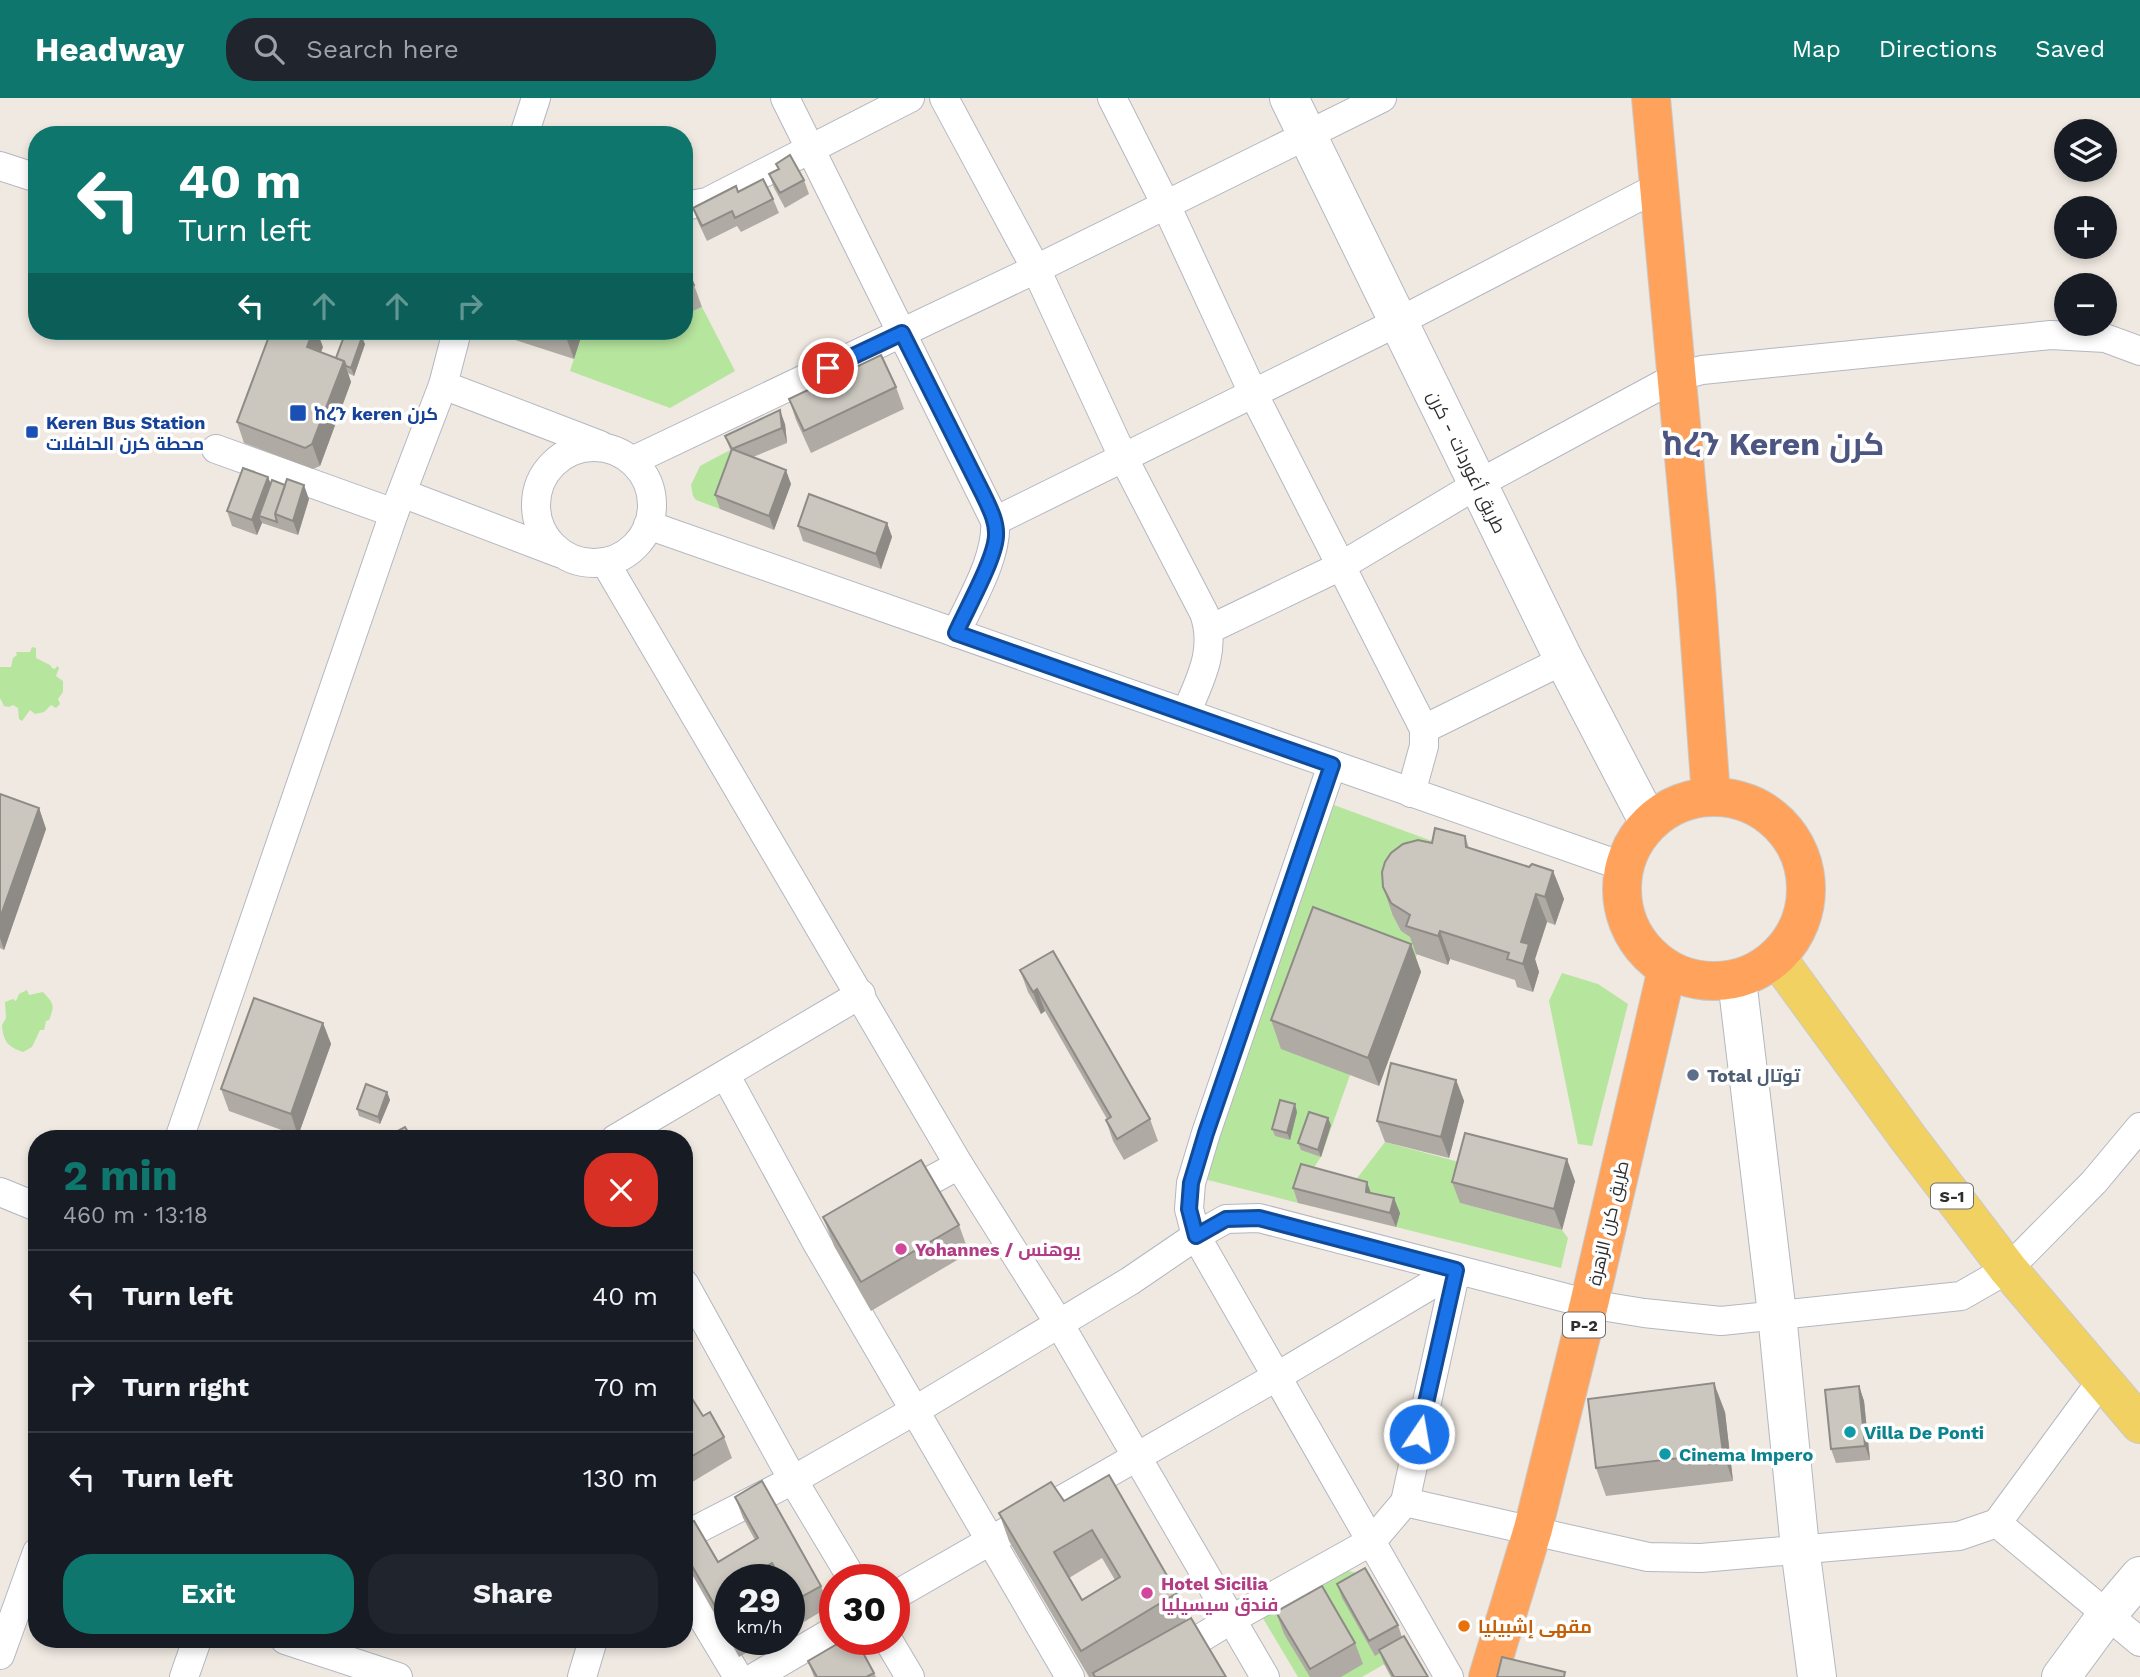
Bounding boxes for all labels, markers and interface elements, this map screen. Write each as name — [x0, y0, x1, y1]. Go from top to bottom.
search box — [226, 18, 716, 81]
text: Headway — [35, 30, 184, 69]
icon: search — [250, 30, 288, 68]
text: Search here — [306, 34, 459, 64]
text: Map — [1792, 35, 1841, 63]
text: Directions — [1879, 35, 1997, 63]
text: Saved — [2035, 35, 2105, 63]
map controls — [2054, 119, 2117, 336]
button: layers — [2054, 119, 2117, 182]
text: 40 m — [178, 152, 301, 210]
icon: left — [63, 154, 154, 245]
button: + — [2054, 196, 2117, 259]
text: Turn left — [178, 211, 311, 249]
button: − — [2054, 273, 2117, 336]
icon: left — [232, 287, 270, 325]
icon: ahead — [305, 287, 343, 325]
icon: ahead — [378, 287, 416, 325]
icon: right — [451, 287, 489, 325]
pin — [798, 338, 858, 398]
icon: arrive — [809, 349, 847, 387]
street label: طريق أغوردات - كرن — [1422, 387, 1511, 537]
marker: ከረን keren كرن — [288, 403, 308, 423]
place label: ከረን keren كرن — [314, 403, 438, 425]
place label: Keren Bus Station محطة كرن الحافلات — [46, 412, 205, 455]
marker: Keren Bus Station محطة كرن الحافلات — [24, 424, 40, 440]
district label: ከረን Keren كرن — [1662, 425, 1884, 463]
place label: Total توتال — [1707, 1065, 1800, 1087]
marker: Total توتال — [1685, 1067, 1701, 1083]
text: 2 min — [63, 1151, 178, 1200]
button: close — [584, 1153, 658, 1227]
street label: طريق كرن الزهرة — [1583, 1159, 1635, 1288]
road number: S-1 — [1931, 1184, 1973, 1208]
text: 460 m · 13:18 — [63, 1202, 208, 1229]
place label: Yohannes / يوهنس — [915, 1239, 1081, 1261]
marker: Yohannes / يوهنس — [893, 1241, 909, 1257]
icon: left — [63, 1277, 101, 1315]
text: Turn left — [122, 1281, 233, 1311]
text: 40 m — [592, 1281, 658, 1311]
road number: P-2 — [1563, 1312, 1605, 1338]
icon: right — [63, 1368, 101, 1406]
text: Turn right — [122, 1372, 249, 1402]
text: 70 m — [594, 1372, 658, 1402]
position arrow — [1382, 1397, 1456, 1471]
place label: Villa De Ponti — [1864, 1422, 1984, 1443]
marker: Villa De Ponti — [1842, 1424, 1858, 1440]
place label: Cinema Impero — [1679, 1444, 1813, 1465]
marker: Cinema Impero — [1657, 1446, 1673, 1462]
icon: left — [63, 1459, 101, 1497]
text: Turn left — [122, 1463, 233, 1493]
text: 130 m — [583, 1463, 658, 1493]
button: Exit — [63, 1554, 354, 1634]
button: Share — [368, 1554, 658, 1634]
speed limit sign: 30 — [819, 1564, 910, 1655]
place label: Hotel Sicilia فندق سيسيليا — [1161, 1573, 1278, 1616]
text: 29 — [738, 1579, 781, 1621]
marker: Hotel Sicilia فندق سيسيليا — [1139, 1585, 1155, 1601]
text: km/h — [736, 1616, 783, 1637]
place label: مقهى إشبيليا — [1478, 1616, 1592, 1639]
marker: مقهى إشبيليا — [1456, 1618, 1472, 1634]

